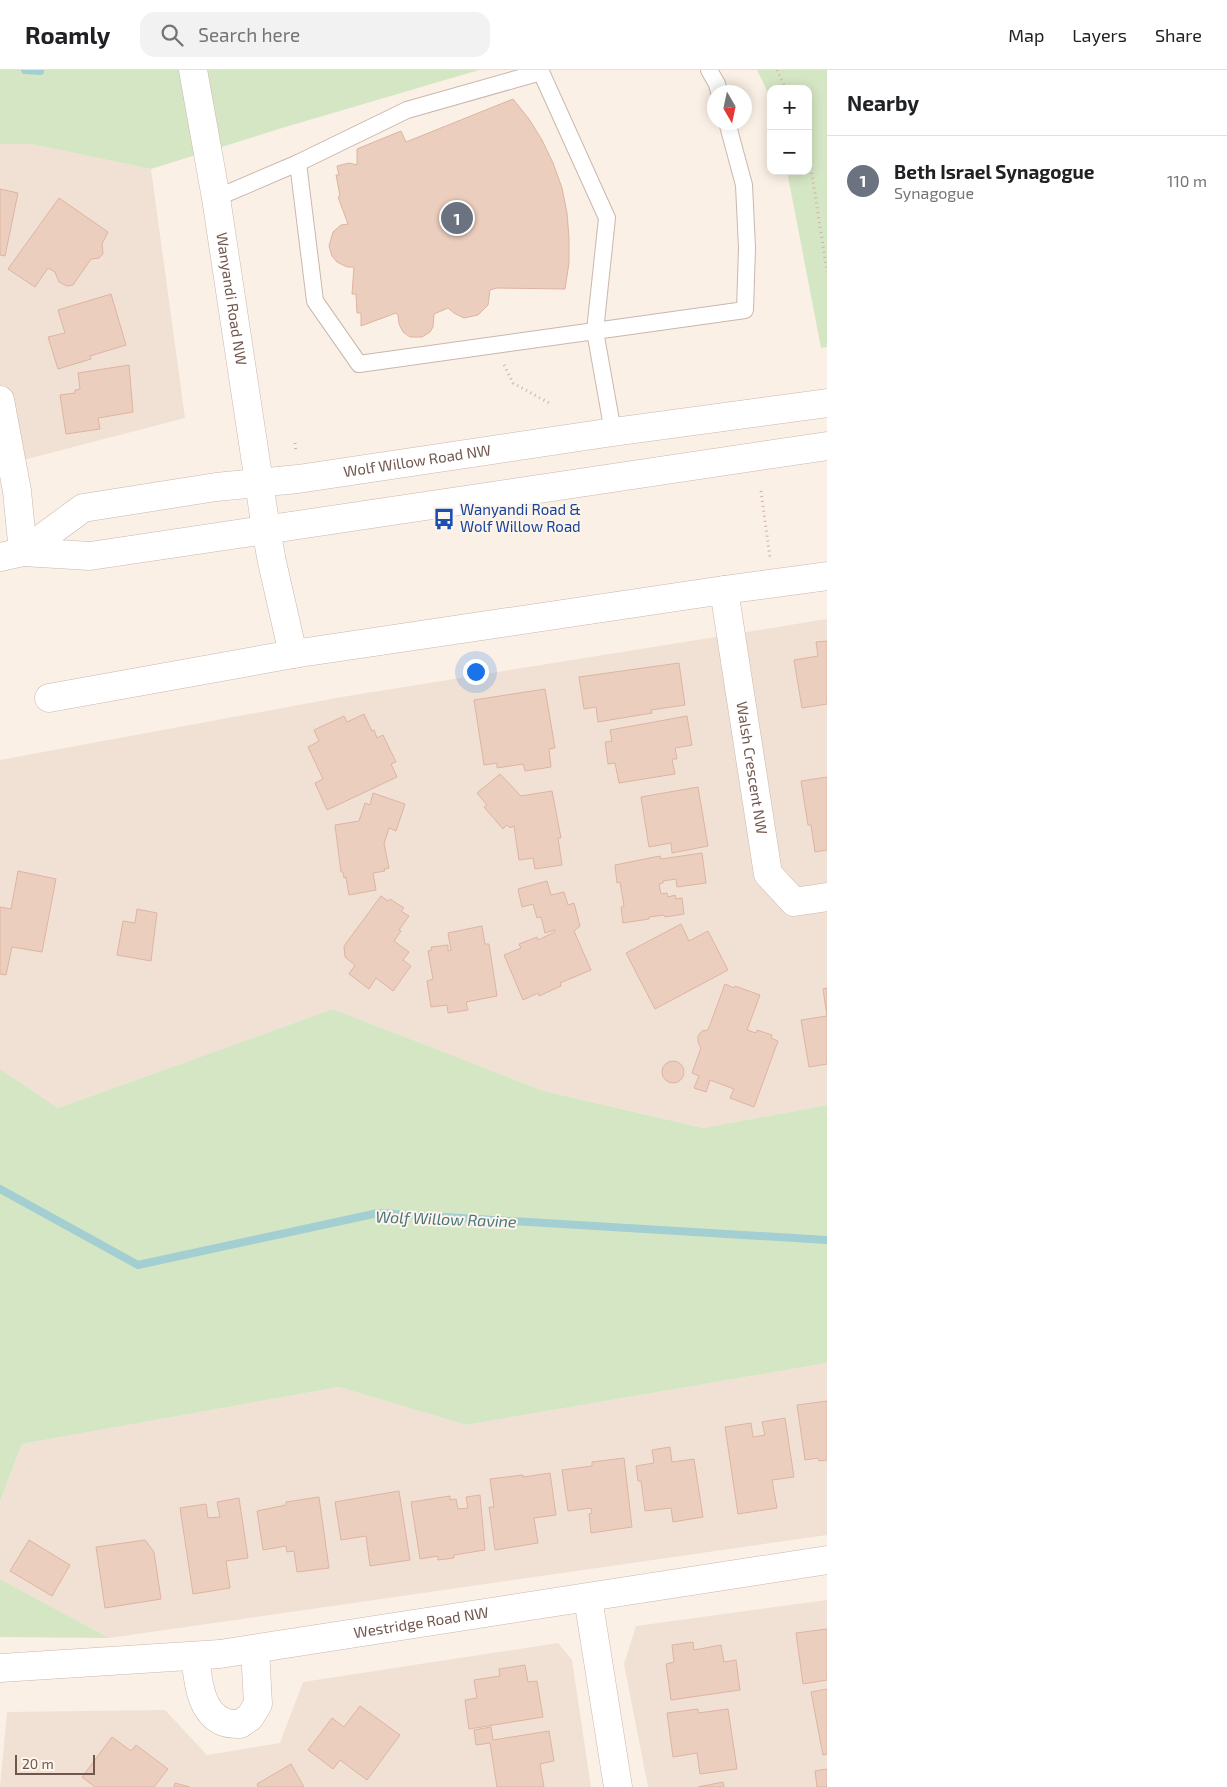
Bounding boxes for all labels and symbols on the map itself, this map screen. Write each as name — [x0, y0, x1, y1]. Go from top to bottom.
north arrow — [707, 85, 752, 130]
pin: 1 — [441, 199, 473, 237]
street label: Wanyandi Road NW — [213, 231, 251, 366]
street label: Wolf Willow Road NW — [342, 440, 492, 480]
place label: Wanyandi Road & Wolf Willow Road — [460, 500, 581, 535]
bus stop icon: Wanyandi Road & Wolf Willow Road — [431, 506, 457, 532]
your location — [463, 659, 489, 685]
street label: Walsh Crescent NW — [733, 700, 772, 836]
water label: Wolf Willow Ravine — [375, 1207, 517, 1230]
street label: Westridge Road NW — [352, 1603, 490, 1641]
scale bar — [15, 1752, 95, 1775]

